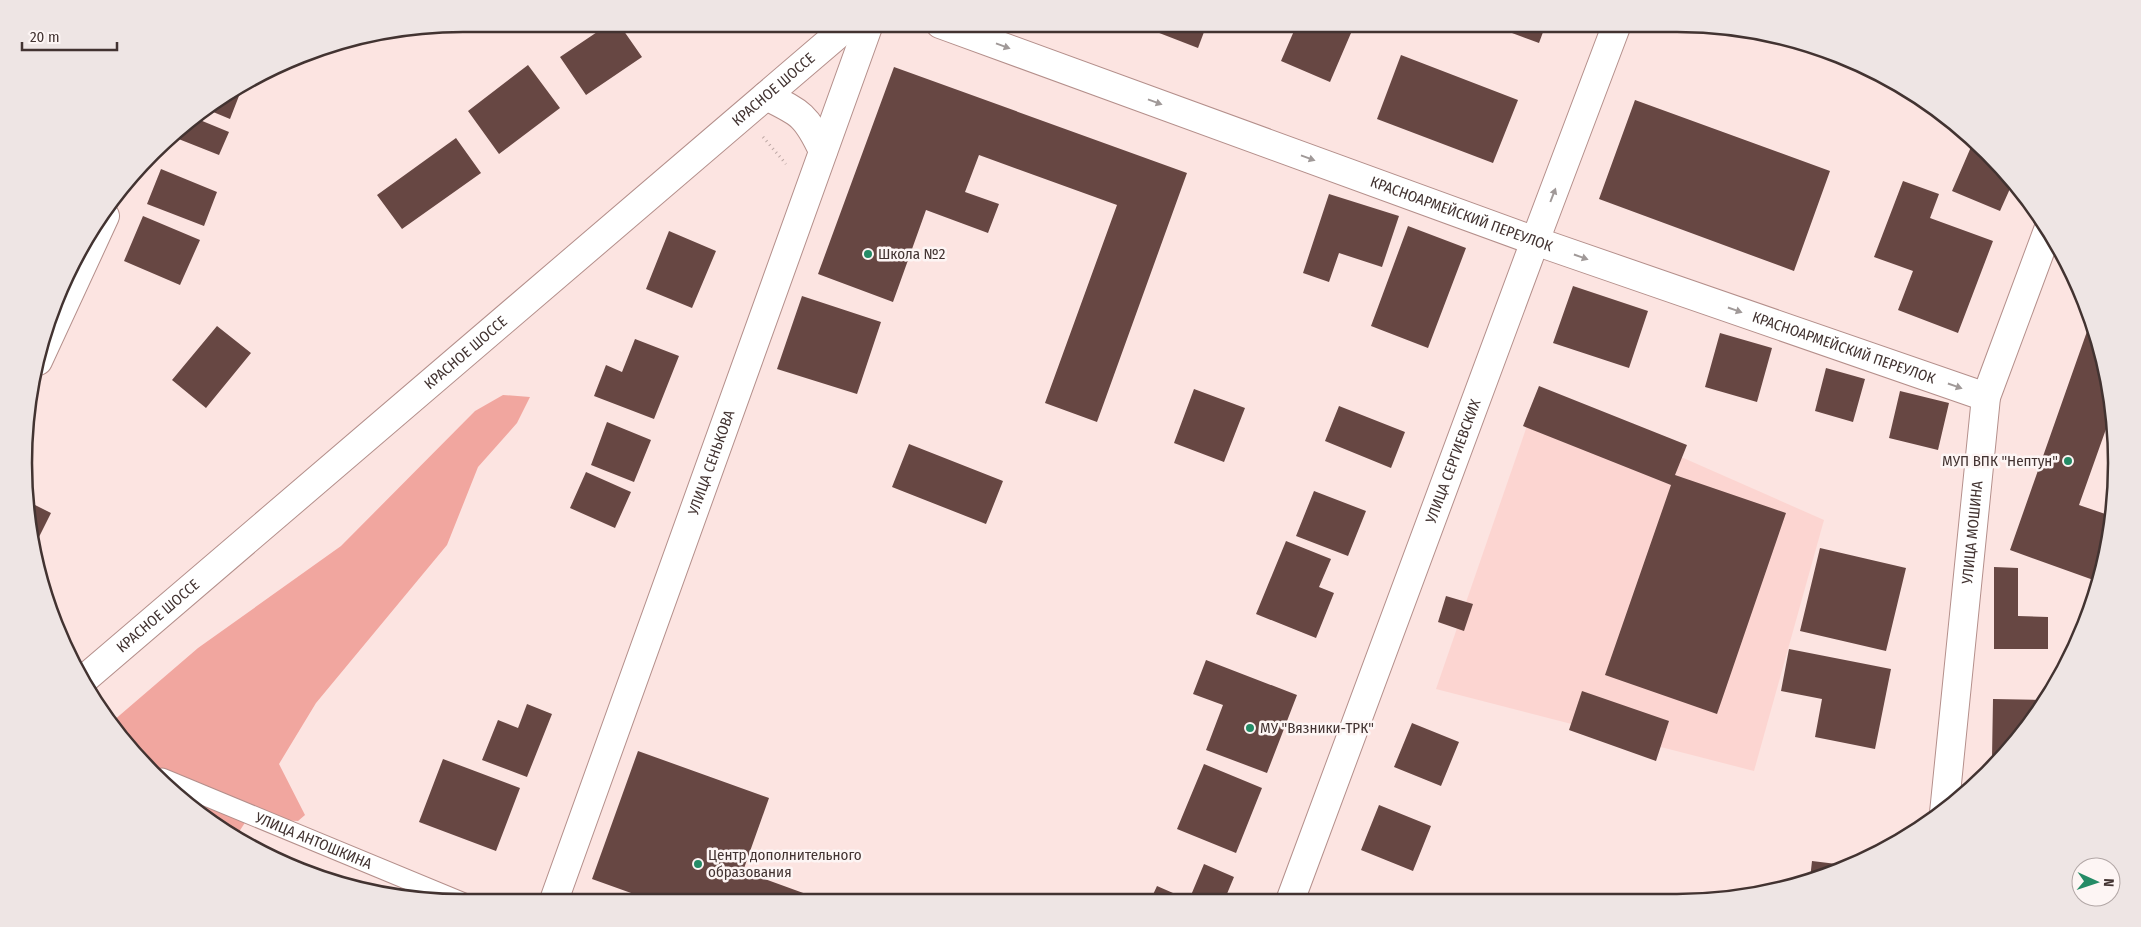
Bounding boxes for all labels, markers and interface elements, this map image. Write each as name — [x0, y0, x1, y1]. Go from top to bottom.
scale bar — [22, 20, 118, 52]
text: 20 m — [30, 28, 60, 46]
one-way arrow — [995, 43, 1010, 50]
street label: КРАСНОЕ ШОССЕ — [728, 49, 819, 130]
one-way arrow — [1148, 99, 1163, 106]
one-way arrow — [1301, 154, 1316, 162]
street label: КРАСНОАРМЕЙСКИЙ ПЕРЕУЛОК — [1368, 173, 1555, 255]
one-way arrow — [1549, 188, 1557, 202]
place label: Школа №2 — [878, 245, 946, 263]
marker: Школа №2 — [862, 248, 874, 260]
one-way arrow — [1574, 253, 1589, 261]
one-way arrow — [1728, 306, 1743, 314]
street label: КРАСНОАРМЕЙСКИЙ ПЕРЕУЛОК — [1750, 308, 1938, 388]
street label: КРАСНОЕ ШОССЕ — [421, 312, 511, 393]
one-way arrow — [1947, 383, 1962, 390]
street label: УЛИЦА СЕРГИЕВСКИХ — [1422, 396, 1485, 527]
street label: УЛИЦА СЕНЬКОВА — [684, 408, 738, 518]
place label: МУП ВПК "Нептун" — [1942, 452, 2058, 470]
marker: МУП ВПК "Нептун" — [2062, 455, 2074, 467]
street label: УЛИЦА МОШИНА — [1958, 480, 1987, 586]
street label: КРАСНОЕ ШОССЕ — [113, 576, 203, 656]
place label: МУ "Вязники-ТРК" — [1260, 719, 1374, 737]
marker: МУ "Вязники-ТРК" — [1244, 722, 1256, 734]
street label: УЛИЦА АНТОШКИНА — [252, 808, 375, 873]
place label: Центр дополнительного образования — [708, 846, 862, 881]
north arrow — [2071, 857, 2121, 907]
marker: Центр дополнительного образования — [692, 858, 704, 870]
text: N — [2100, 878, 2117, 887]

